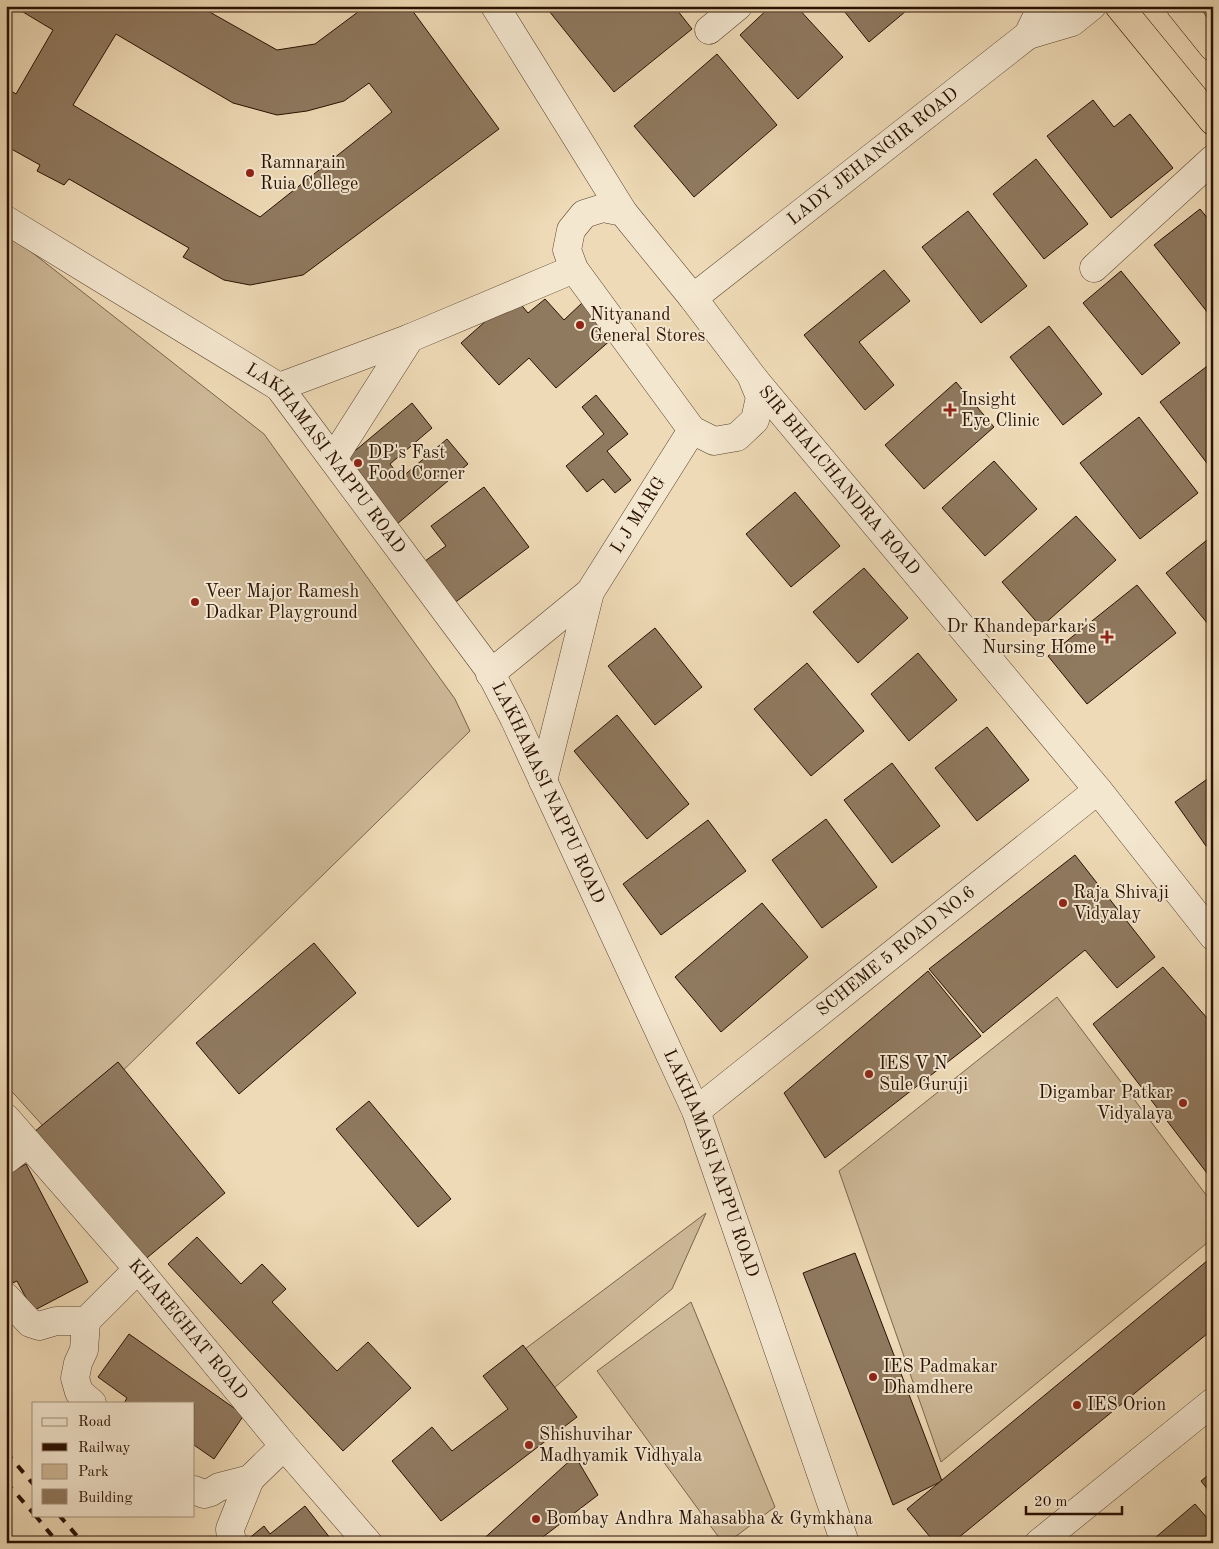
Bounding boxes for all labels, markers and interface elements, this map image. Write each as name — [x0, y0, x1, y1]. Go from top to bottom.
street label: LADY JEHANGIR ROAD — [784, 84, 962, 229]
place label: Ramnarain Ruia College — [260, 154, 358, 193]
marker: Ramnarain Ruia College — [244, 167, 256, 179]
place label: Nityanand General Stores — [590, 306, 705, 345]
marker: Nityanand General Stores — [574, 319, 586, 331]
street label: LAKHAMASI NAPPU ROAD — [243, 360, 409, 557]
street label: SIR BHALCHANDRA ROAD — [755, 383, 923, 579]
place label: Insight Eye Clinic — [961, 391, 1040, 430]
marker: Insight Eye Clinic — [943, 403, 957, 417]
place label: DP's Fast Food Corner — [368, 444, 466, 483]
marker: DP's Fast Food Corner — [352, 457, 364, 469]
street label: L J MARG — [608, 474, 669, 557]
place label: Veer Major Ramesh Dadkar Playground — [205, 583, 359, 622]
marker: Veer Major Ramesh Dadkar Playground — [189, 596, 201, 608]
place label: Dr Khandeparkar's Nursing Home — [946, 618, 1096, 657]
marker: Dr Khandeparkar's Nursing Home — [1100, 630, 1114, 644]
street label: LAKHAMASI NAPPU ROAD — [488, 680, 608, 906]
street label: SCHEME 5 ROAD NO.6 — [813, 883, 979, 1020]
place label: Raja Shivaji Vidyalay — [1073, 884, 1169, 923]
marker: Raja Shivaji Vidyalay — [1057, 897, 1069, 909]
street label: LAKHAMASI NAPPU ROAD — [660, 1047, 762, 1280]
place label: IES V N Sule Guruji — [879, 1055, 968, 1094]
marker: IES V N Sule Guruji — [863, 1068, 875, 1080]
place label: Digambar Patkar Vidyalaya — [1038, 1084, 1174, 1123]
marker: Digambar Patkar Vidyalaya — [1177, 1097, 1189, 1109]
street label: KHAREGHAT ROAD — [125, 1256, 251, 1403]
place label: IES Padmakar Dhamdhere — [883, 1358, 998, 1397]
marker: IES Padmakar Dhamdhere — [867, 1371, 879, 1383]
place label: IES Orion — [1087, 1396, 1166, 1414]
marker: IES Orion — [1071, 1399, 1083, 1411]
legend — [32, 1402, 195, 1516]
text: Road — [78, 1415, 112, 1430]
place label: Shishuvihar Madhyamik Vidhyala — [539, 1426, 702, 1465]
marker: Shishuvihar Madhyamik Vidhyala — [523, 1439, 535, 1451]
text: Railway — [78, 1441, 131, 1456]
text: Park — [78, 1465, 109, 1480]
scale bar — [1026, 1484, 1123, 1516]
text: Building — [78, 1491, 133, 1506]
text: 20 m — [1034, 1495, 1068, 1510]
place label: Bombay Andhra Mahasabha & Gymkhana — [546, 1510, 873, 1528]
marker: Bombay Andhra Mahasabha & Gymkhana — [530, 1513, 542, 1525]

